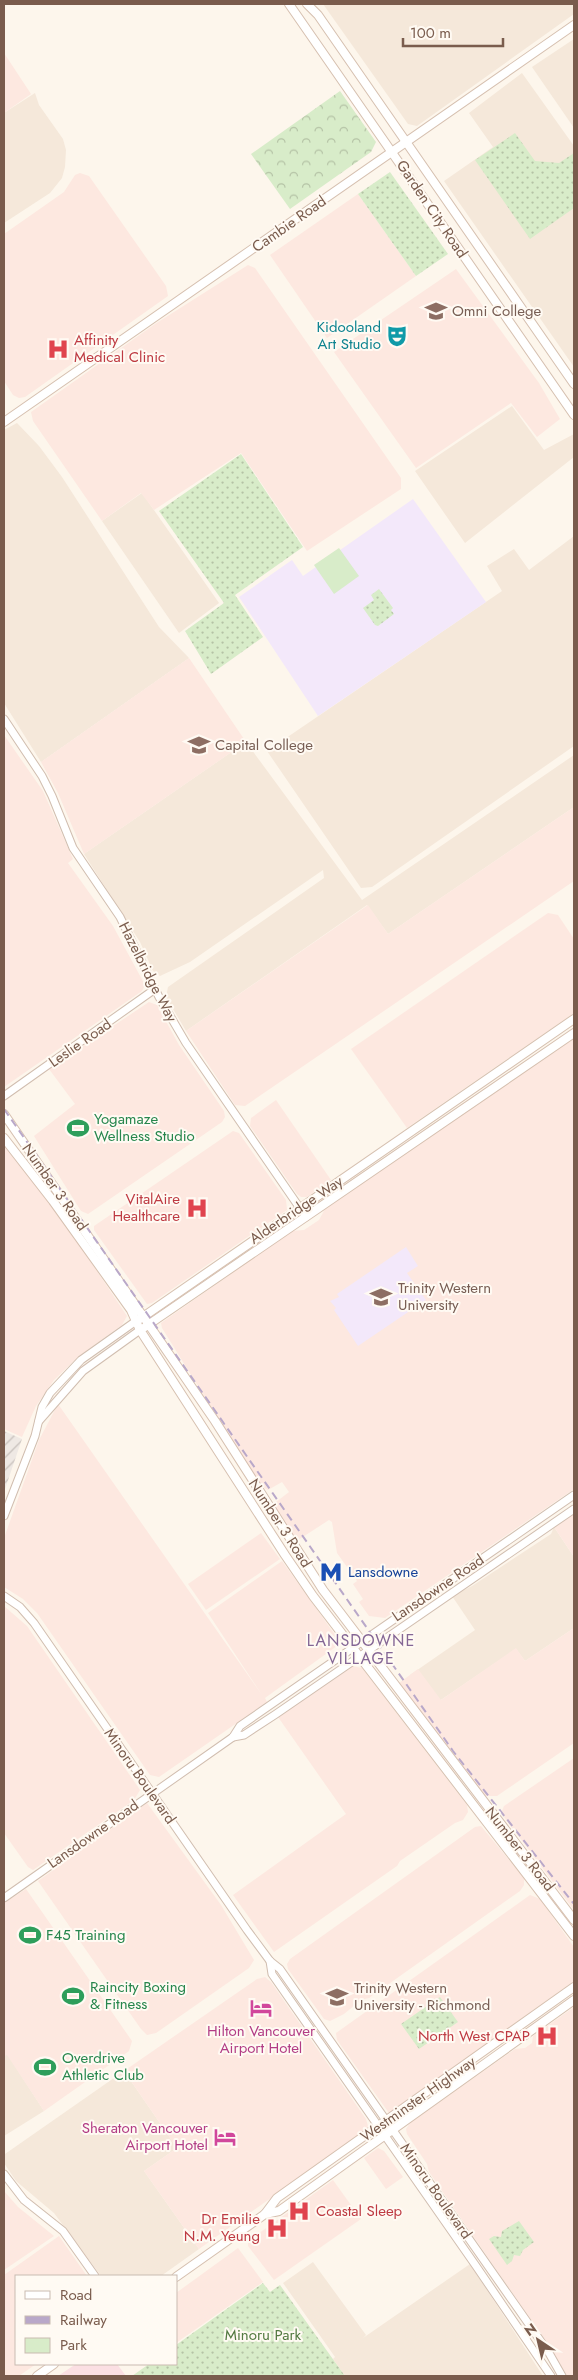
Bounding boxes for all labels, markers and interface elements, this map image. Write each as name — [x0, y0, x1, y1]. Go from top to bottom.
scale bar — [403, 15, 503, 47]
text: 100 m — [410, 22, 451, 44]
street label: Garden City Road — [391, 156, 473, 262]
street label: Cambie Road — [247, 190, 331, 258]
school or university icon: Omni College — [423, 298, 449, 324]
place label: Omni College — [452, 300, 541, 322]
place label: Kidooland Art Studio — [317, 316, 381, 355]
theatre icon: Kidooland Art Studio — [384, 323, 410, 349]
place label: Affinity Medical Clinic — [74, 329, 165, 368]
hospital icon: Affinity Medical Clinic — [45, 336, 71, 362]
school or university icon: Capital College — [186, 732, 212, 758]
place label: Capital College — [215, 734, 313, 756]
street label: Hazelbridge Way — [113, 918, 183, 1026]
street label: Leslie Road — [44, 1013, 116, 1073]
place label: Yogamaze Wellness Studio — [94, 1108, 195, 1147]
sports icon: Yogamaze Wellness Studio — [65, 1115, 91, 1141]
street label: Number 3 Road — [17, 1139, 93, 1235]
street label: Alderbridge Way — [245, 1170, 348, 1250]
place label: VitalAire Healthcare — [112, 1188, 180, 1227]
hospital icon: VitalAire Healthcare — [184, 1195, 210, 1221]
place label: Trinity Western University — [398, 1277, 491, 1316]
school or university icon: Trinity Western University — [368, 1284, 394, 1310]
street label: Number 3 Road — [243, 1474, 317, 1572]
street label: Lansdowne Road — [387, 1549, 489, 1627]
metro station icon: Lansdowne — [318, 1559, 344, 1585]
place label: Lansdowne — [348, 1561, 418, 1583]
district label: LANSDOWNE VILLAGE — [307, 1629, 415, 1670]
street label: Minoru Boulevard — [99, 1724, 181, 1828]
street label: Lansdowne Road — [43, 1794, 143, 1874]
street label: Number 3 Road — [480, 1802, 560, 1896]
sports icon: F45 Training — [17, 1922, 43, 1948]
place label: F45 Training — [46, 1924, 125, 1946]
place label: Raincity Boxing & Fitness — [90, 1976, 186, 2015]
place label: Trinity Western University - Richmond — [354, 1977, 490, 2016]
sports icon: Raincity Boxing & Fitness — [60, 1983, 86, 2009]
school or university icon: Trinity Western University - Richmond — [324, 1984, 350, 2010]
hotel icon: Hilton Vancouver Airport Hotel — [248, 1995, 274, 2021]
place label: Hilton Vancouver Airport Hotel — [207, 2020, 316, 2059]
hospital icon: North West CPAP — [534, 2023, 560, 2049]
place label: North West CPAP — [418, 2025, 530, 2047]
place label: Overdrive Athletic Club — [62, 2047, 144, 2086]
street label: Westminster Highway — [356, 2051, 481, 2147]
sports icon: Overdrive Athletic Club — [32, 2054, 58, 2080]
place label: Sheraton Vancouver Airport Hotel — [82, 2117, 209, 2156]
hotel icon: Sheraton Vancouver Airport Hotel — [212, 2124, 238, 2150]
street label: Minoru Boulevard — [395, 2139, 477, 2243]
hospital icon: Coastal Sleep — [286, 2198, 312, 2224]
place label: Coastal Sleep — [316, 2200, 403, 2222]
place label: Dr Emilie N.M. Yeung — [184, 2208, 260, 2247]
hospital icon: Dr Emilie N.M. Yeung — [264, 2215, 290, 2241]
legend — [15, 2275, 178, 2365]
text: Road — [60, 2284, 92, 2306]
text: Railway — [60, 2309, 107, 2331]
north arrow — [513, 2315, 563, 2365]
text: N — [520, 2318, 541, 2341]
park label: Minoru Park — [225, 2324, 302, 2346]
text: Park — [60, 2334, 87, 2356]

